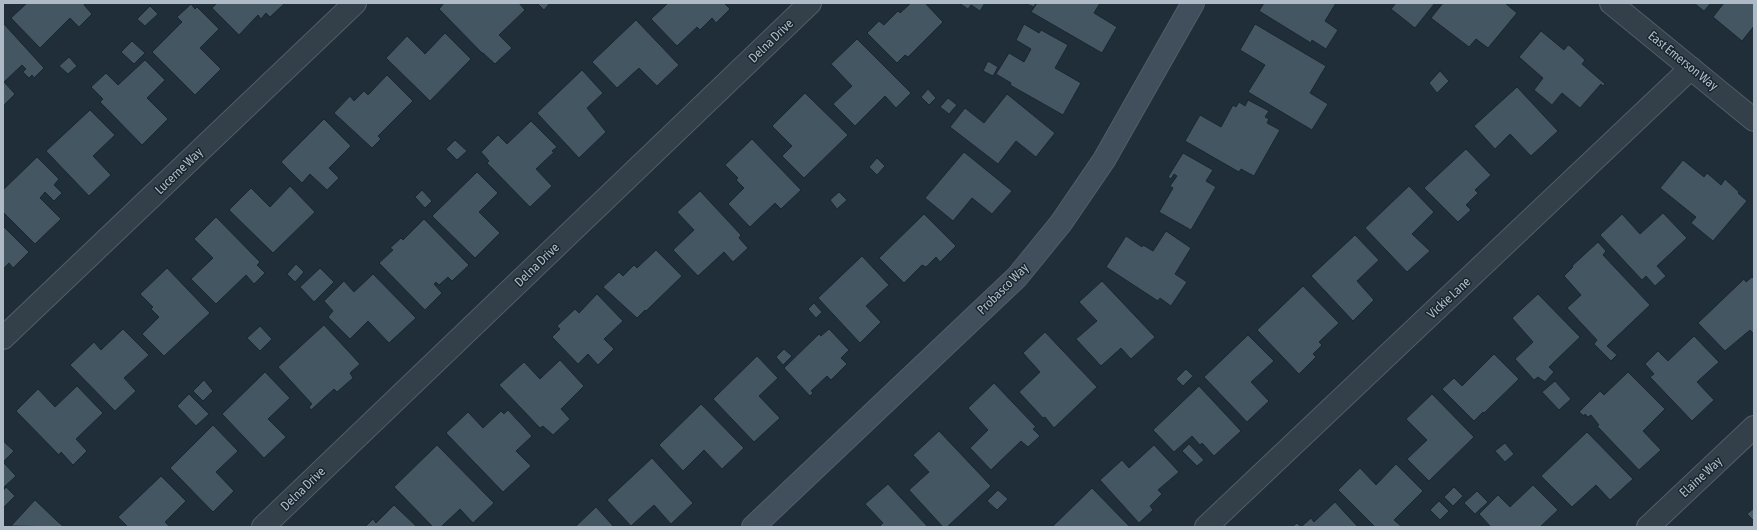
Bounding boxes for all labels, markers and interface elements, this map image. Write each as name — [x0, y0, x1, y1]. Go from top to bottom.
street label: Delna Drive — [745, 16, 797, 66]
street label: East Emerson Way — [1645, 28, 1721, 94]
street label: Lucerne Way — [152, 144, 206, 198]
street label: Delna Drive — [511, 240, 563, 290]
street label: Probasco Way — [974, 260, 1032, 318]
street label: Vickie Lane — [1424, 274, 1474, 322]
street label: Elaine Way — [1677, 453, 1725, 501]
street label: Delna Drive — [277, 464, 329, 514]

